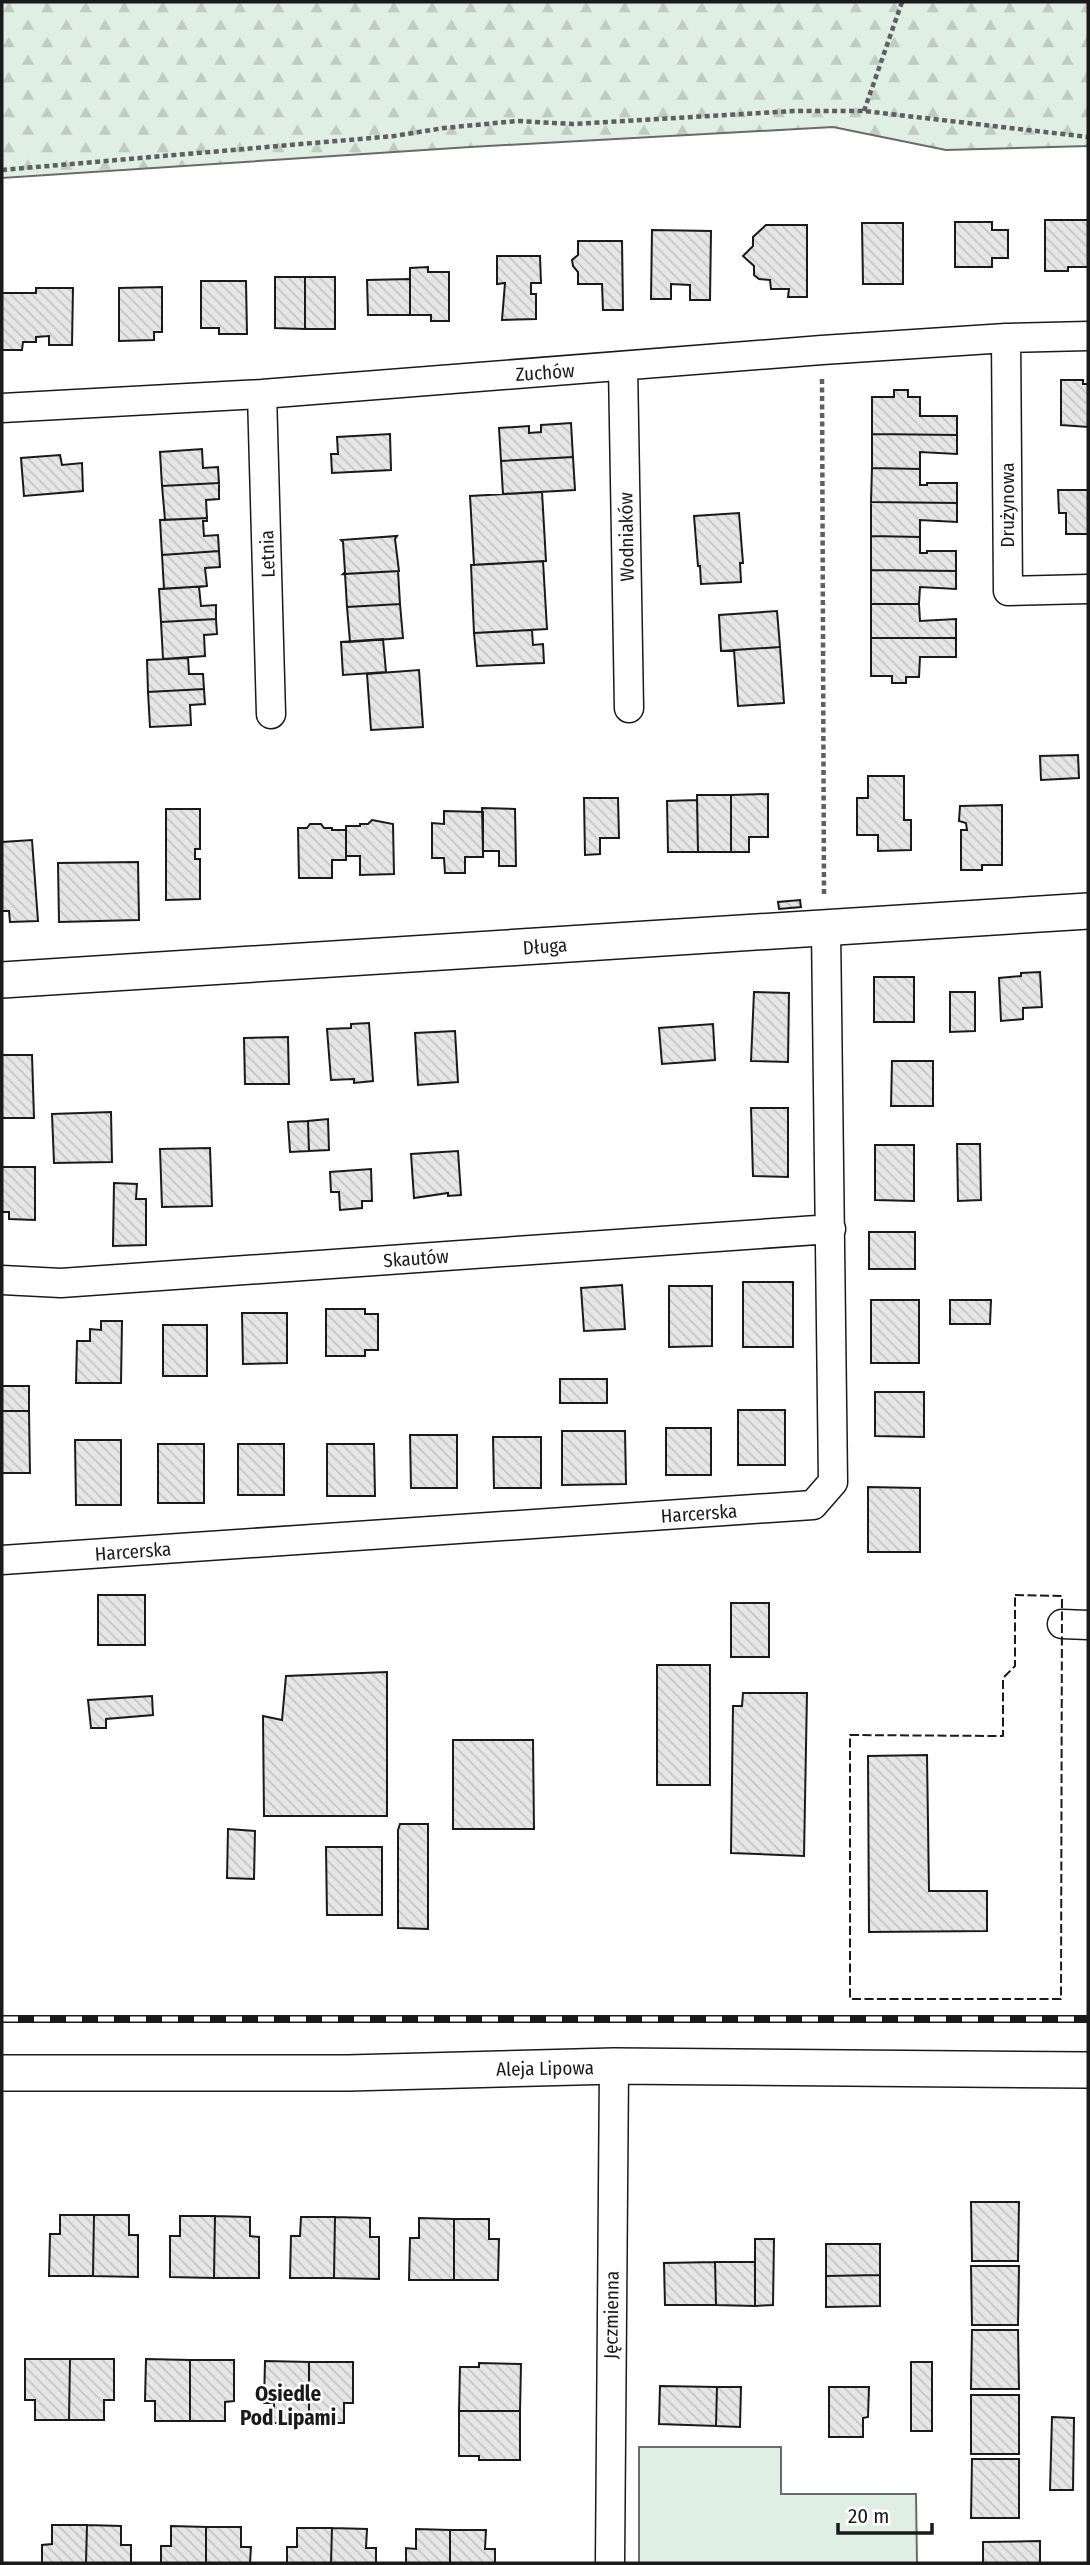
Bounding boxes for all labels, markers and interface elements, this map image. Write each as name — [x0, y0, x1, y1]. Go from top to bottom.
street label: Zuchów — [515, 359, 576, 386]
street label: Drużynowa — [996, 462, 1019, 548]
street label: Wodniaków — [614, 492, 639, 582]
street label: Letnia — [255, 530, 280, 578]
street label: Długa — [522, 933, 568, 960]
street label: Skautów — [383, 1245, 450, 1272]
street label: Harcerska — [660, 1499, 738, 1528]
street label: Harcerska — [94, 1537, 172, 1566]
street label: Aleja Lipowa — [496, 2056, 594, 2081]
street label: Jęczmienna — [599, 2271, 624, 2359]
district label: Osiedle Pod Lipami — [240, 2381, 336, 2431]
scale bar — [838, 2492, 932, 2536]
text: 20 m — [848, 2503, 889, 2529]

